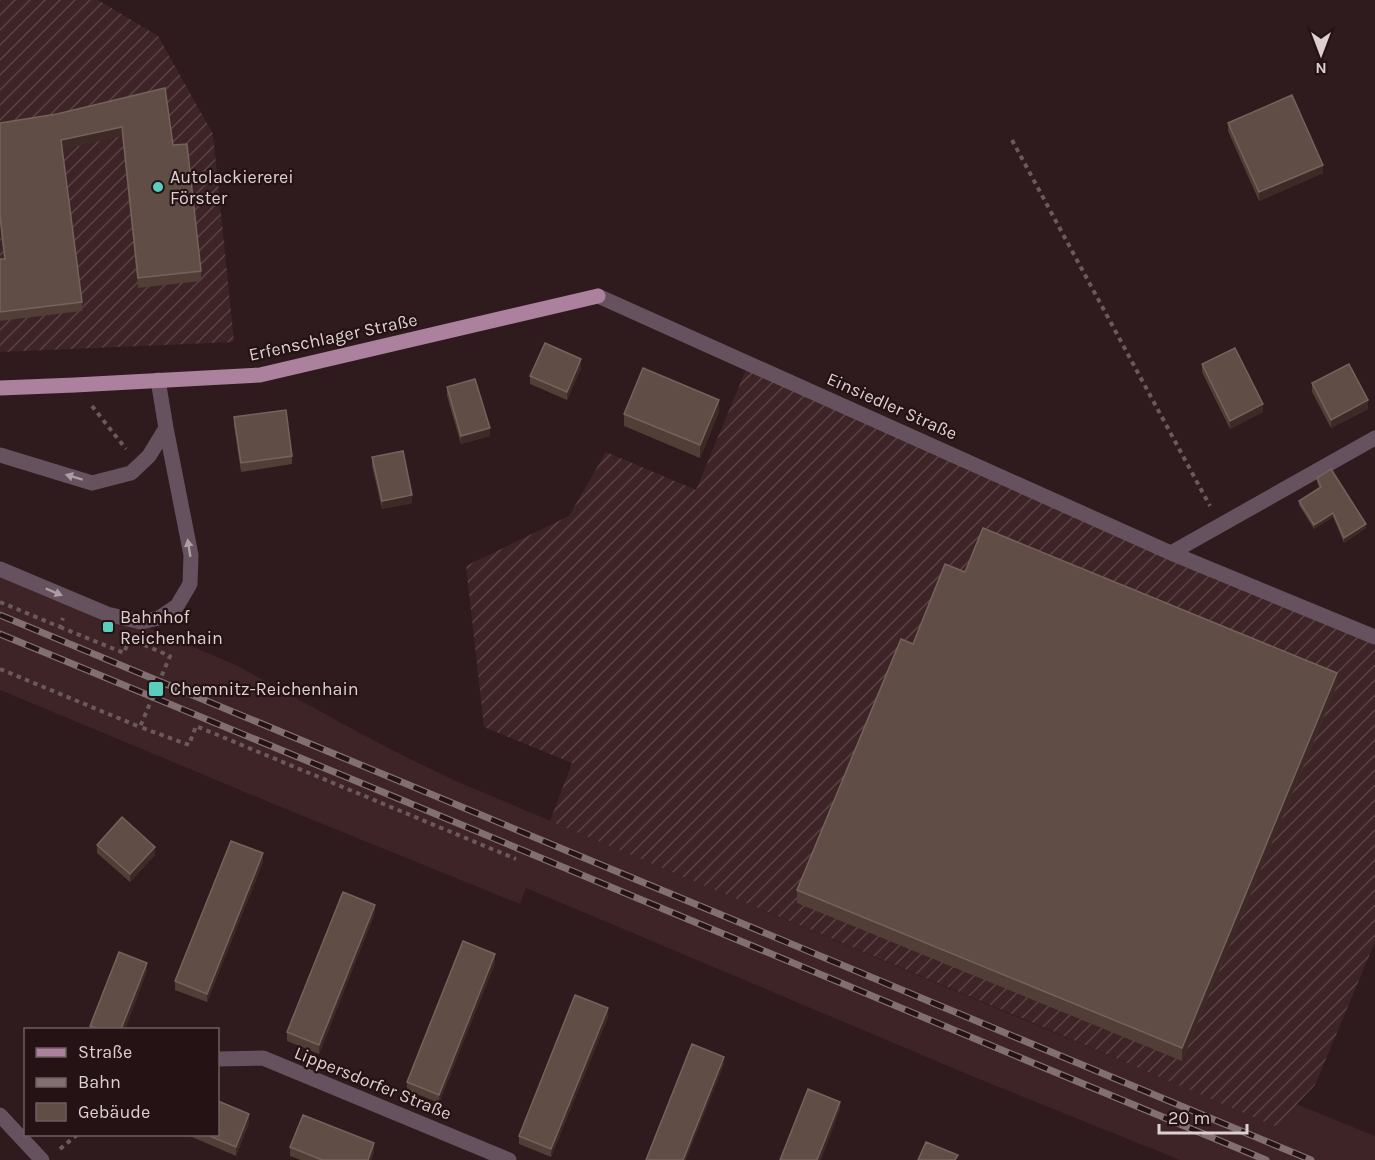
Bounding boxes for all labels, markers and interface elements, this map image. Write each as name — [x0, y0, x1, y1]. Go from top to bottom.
north arrow — [1291, 24, 1351, 84]
text: N — [1315, 59, 1327, 78]
place label: Autolackiererei Förster — [170, 166, 294, 209]
marker: Autolackiererei Förster — [151, 180, 165, 194]
street label: Erfenschlager Straße — [247, 308, 419, 366]
street label: Einsiedler Straße — [823, 367, 961, 445]
one-way arrow — [65, 472, 83, 481]
one-way arrow — [184, 538, 193, 557]
one-way arrow — [45, 588, 63, 597]
place label: Bahnhof Reichenhain — [120, 606, 223, 649]
marker: Bahnhof Reichenhain — [101, 620, 115, 634]
place label: Chemnitz-Reichenhain — [170, 678, 359, 700]
marker: Chemnitz-Reichenhain — [147, 680, 165, 698]
legend — [24, 1028, 219, 1136]
text: Straße — [78, 1041, 132, 1063]
street label: Lippersdorfer Straße — [291, 1041, 455, 1125]
text: Bahn — [78, 1071, 121, 1093]
scale bar — [1159, 1097, 1248, 1135]
text: Gebäude — [78, 1101, 150, 1123]
text: 20 m — [1168, 1107, 1210, 1129]

